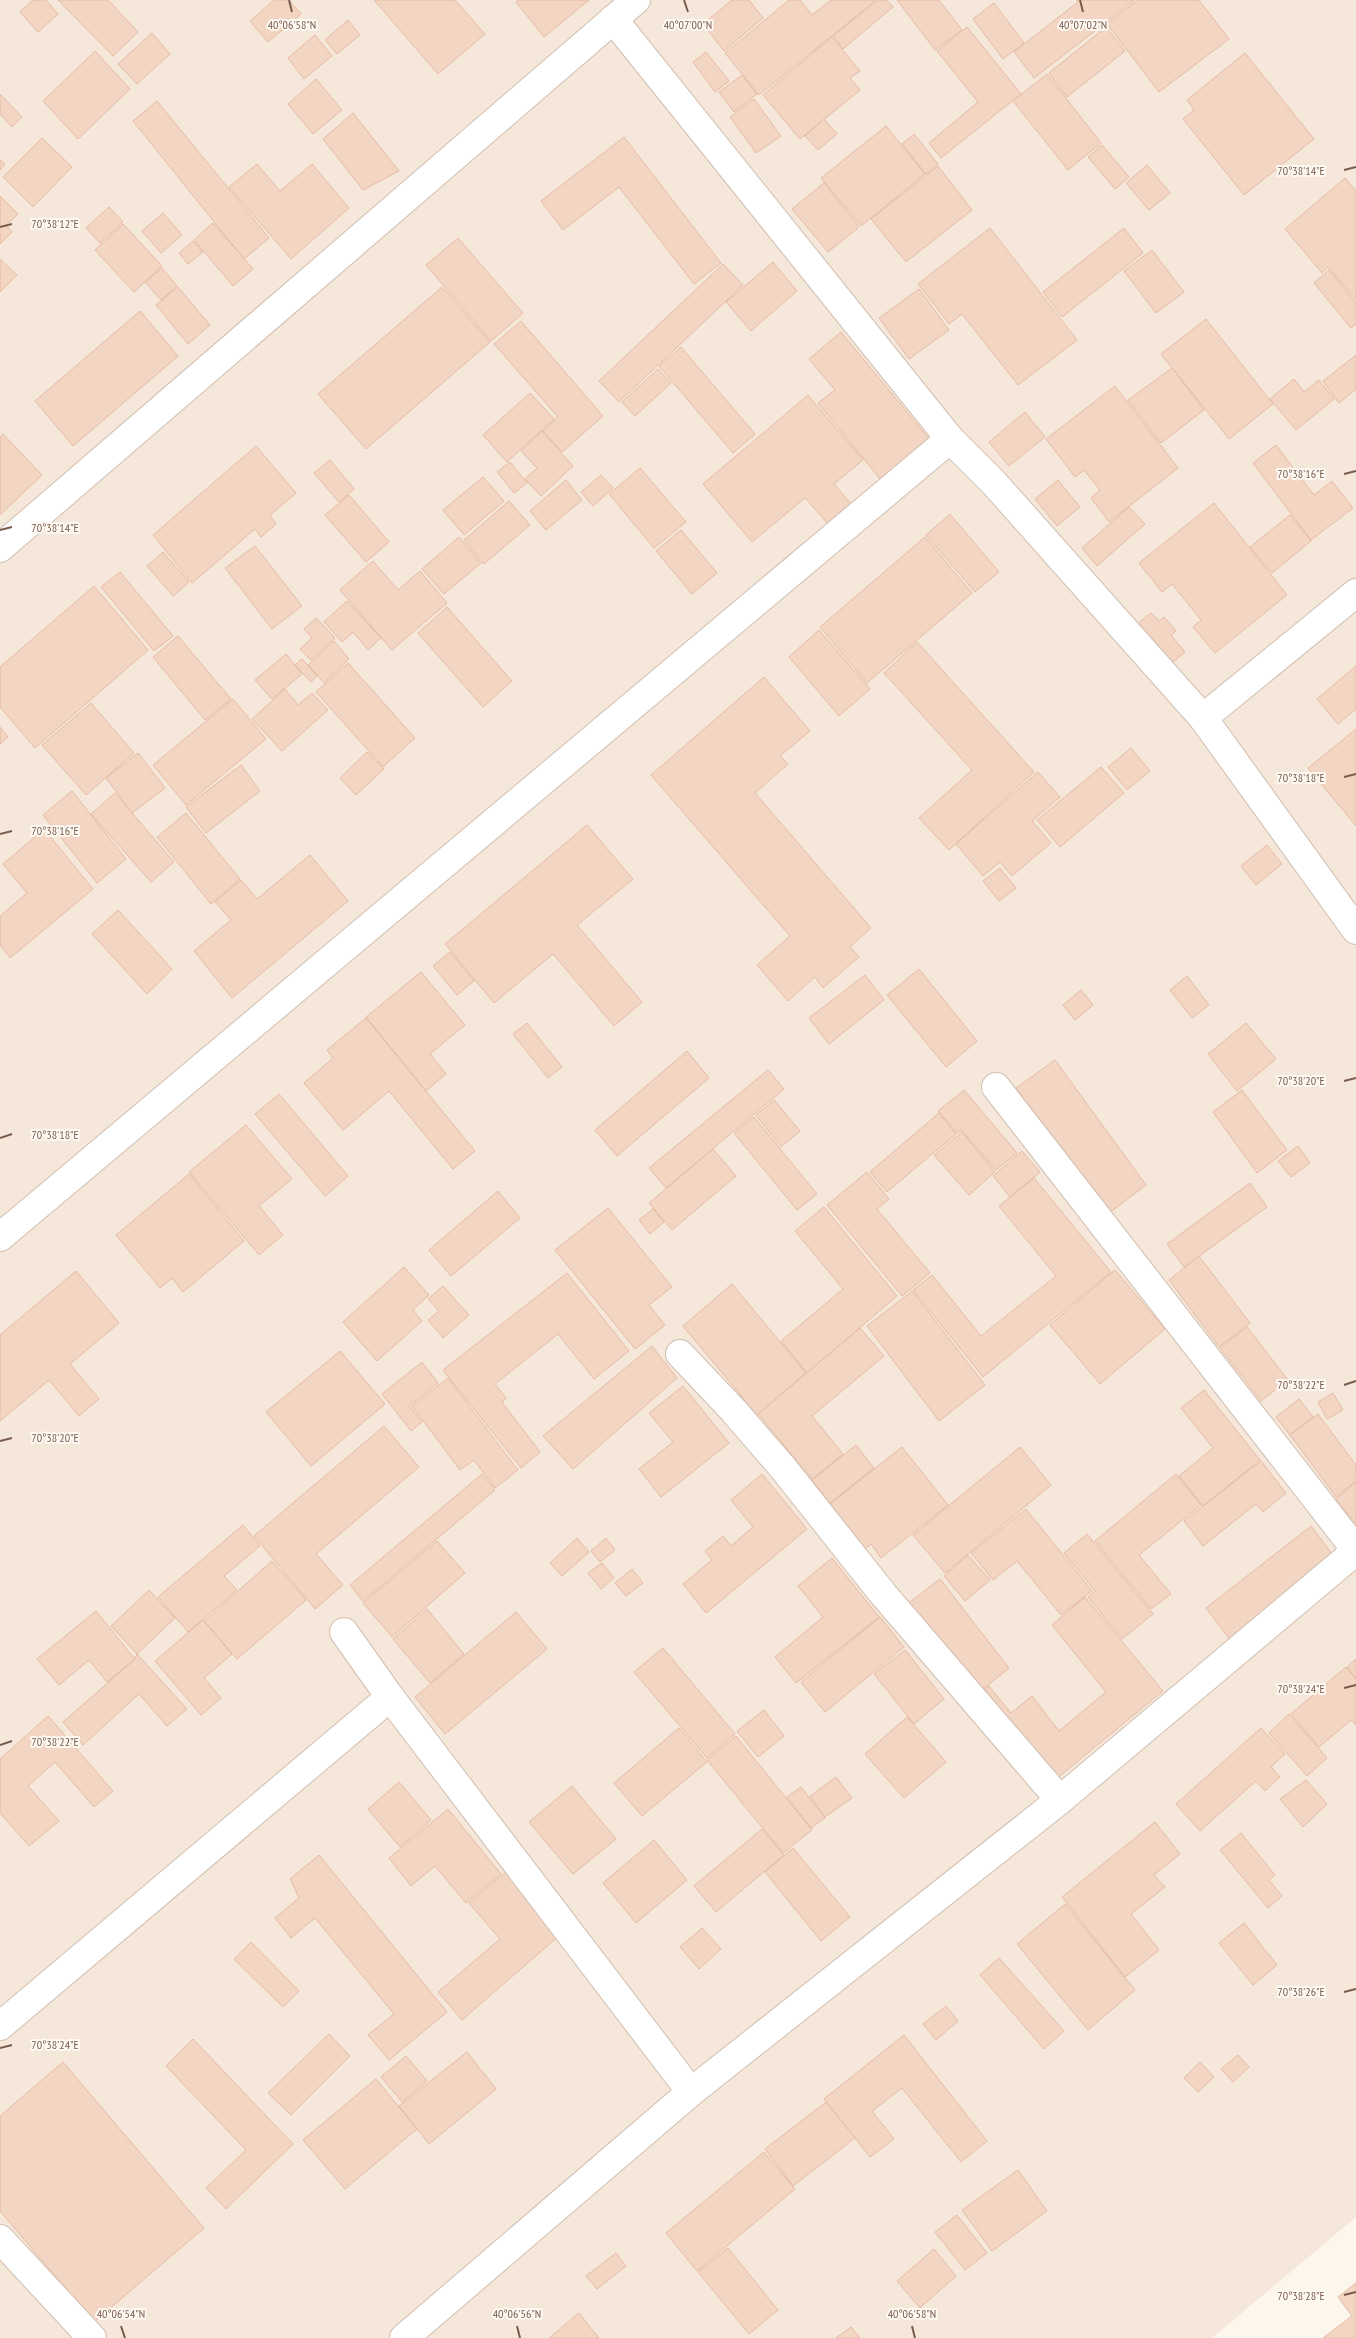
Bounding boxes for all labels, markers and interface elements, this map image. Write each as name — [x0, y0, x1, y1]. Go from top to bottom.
text: 40°06'58"N — [268, 17, 316, 32]
text: 40°07'00"N — [664, 17, 712, 32]
text: 40°07'02"N — [1059, 17, 1107, 32]
text: 70°38'14"E — [1277, 163, 1325, 178]
text: 70°38'12"E — [31, 216, 79, 231]
text: 70°38'16"E — [1277, 466, 1325, 481]
text: 70°38'14"E — [31, 520, 79, 535]
text: 70°38'18"E — [1277, 770, 1325, 785]
text: 70°38'16"E — [31, 823, 79, 838]
text: 70°38'20"E — [1277, 1073, 1325, 1088]
text: 70°38'18"E — [31, 1127, 79, 1142]
text: 70°38'22"E — [1277, 1377, 1325, 1392]
text: 70°38'20"E — [31, 1430, 79, 1445]
text: 70°38'24"E — [1277, 1681, 1325, 1696]
text: 70°38'22"E — [31, 1734, 79, 1749]
text: 70°38'26"E — [1277, 1984, 1325, 1999]
text: 70°38'24"E — [31, 2037, 79, 2052]
text: 70°38'28"E — [1277, 2288, 1325, 2303]
text: 40°06'54"N — [97, 2306, 145, 2321]
text: 40°06'56"N — [493, 2306, 541, 2321]
text: 40°06'58"N — [888, 2306, 936, 2321]

